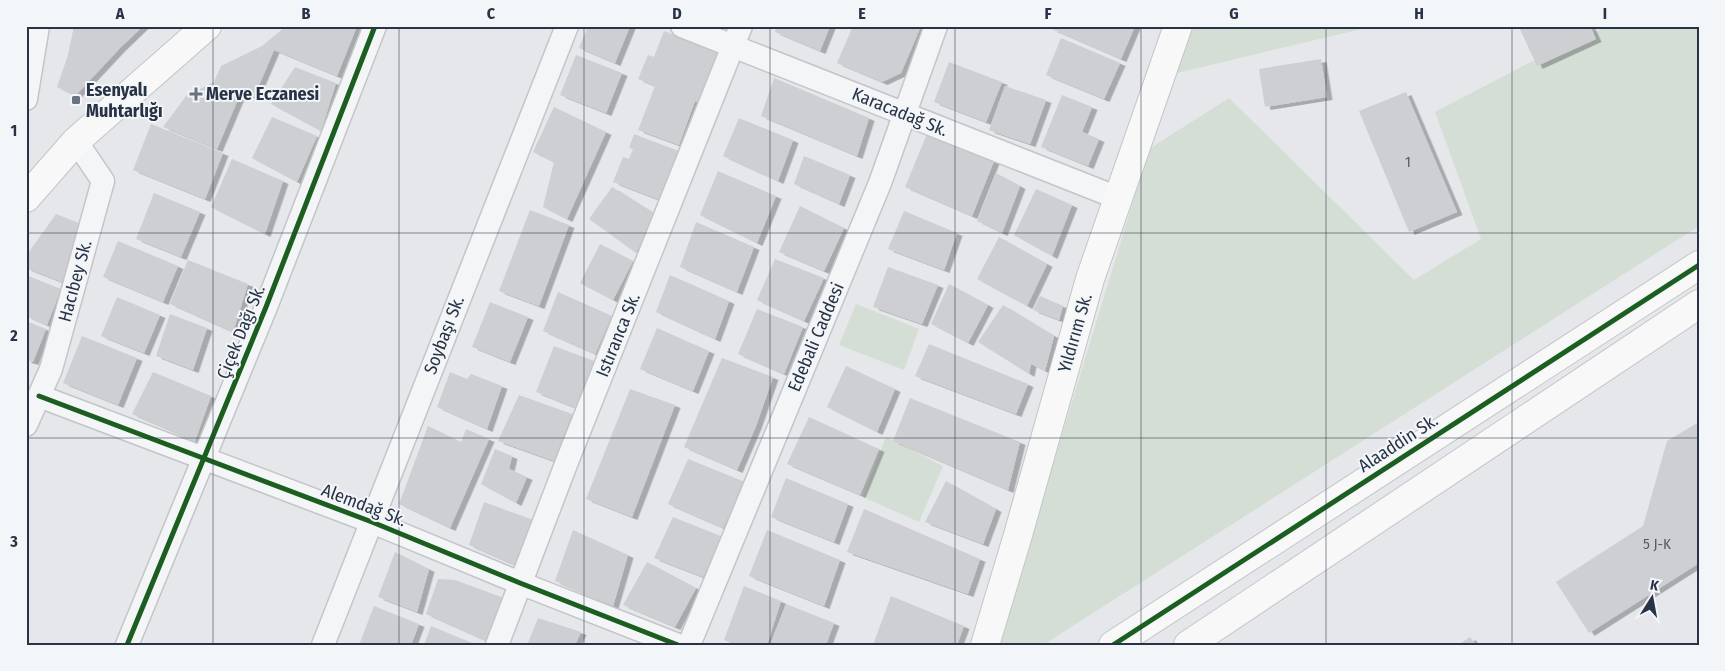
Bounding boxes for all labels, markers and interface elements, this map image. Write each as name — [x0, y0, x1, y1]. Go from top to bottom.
text: A — [115, 4, 125, 23]
text: B — [302, 4, 311, 23]
text: C — [487, 4, 496, 23]
text: D — [672, 4, 682, 23]
text: E — [858, 4, 866, 23]
text: F — [1044, 4, 1052, 23]
text: G — [1229, 4, 1239, 23]
text: H — [1414, 4, 1424, 23]
text: I — [1603, 4, 1607, 23]
place label: Esenyalı Muhtarlığı — [86, 79, 163, 122]
place label: Merve Eczanesi — [206, 83, 319, 105]
street label: Karacadağ Sk. — [849, 83, 951, 141]
marker: Merve Eczanesi — [190, 88, 202, 100]
marker: Esenyalı Muhtarlığı — [70, 94, 82, 106]
text: 1 — [11, 121, 17, 140]
house number: 1 — [1405, 153, 1411, 171]
street label: Hacıbey Sk. — [54, 237, 97, 324]
street label: Edebali Caddesi — [783, 279, 849, 395]
street label: Çiçek Dağı Sk. — [212, 281, 270, 382]
street label: Istıranca Sk. — [591, 290, 645, 380]
street label: Yıldırım Sk. — [1053, 291, 1097, 375]
street label: Soybaşı Sk. — [419, 293, 469, 377]
text: 2 — [9, 326, 18, 345]
street label: Alaaddin Sk. — [1354, 409, 1442, 477]
street label: Alemdağ Sk. — [318, 479, 410, 531]
text: 3 — [9, 532, 18, 551]
house number: 5 J-K — [1643, 535, 1671, 553]
north arrow — [1628, 574, 1678, 624]
text: K — [1649, 577, 1661, 595]

